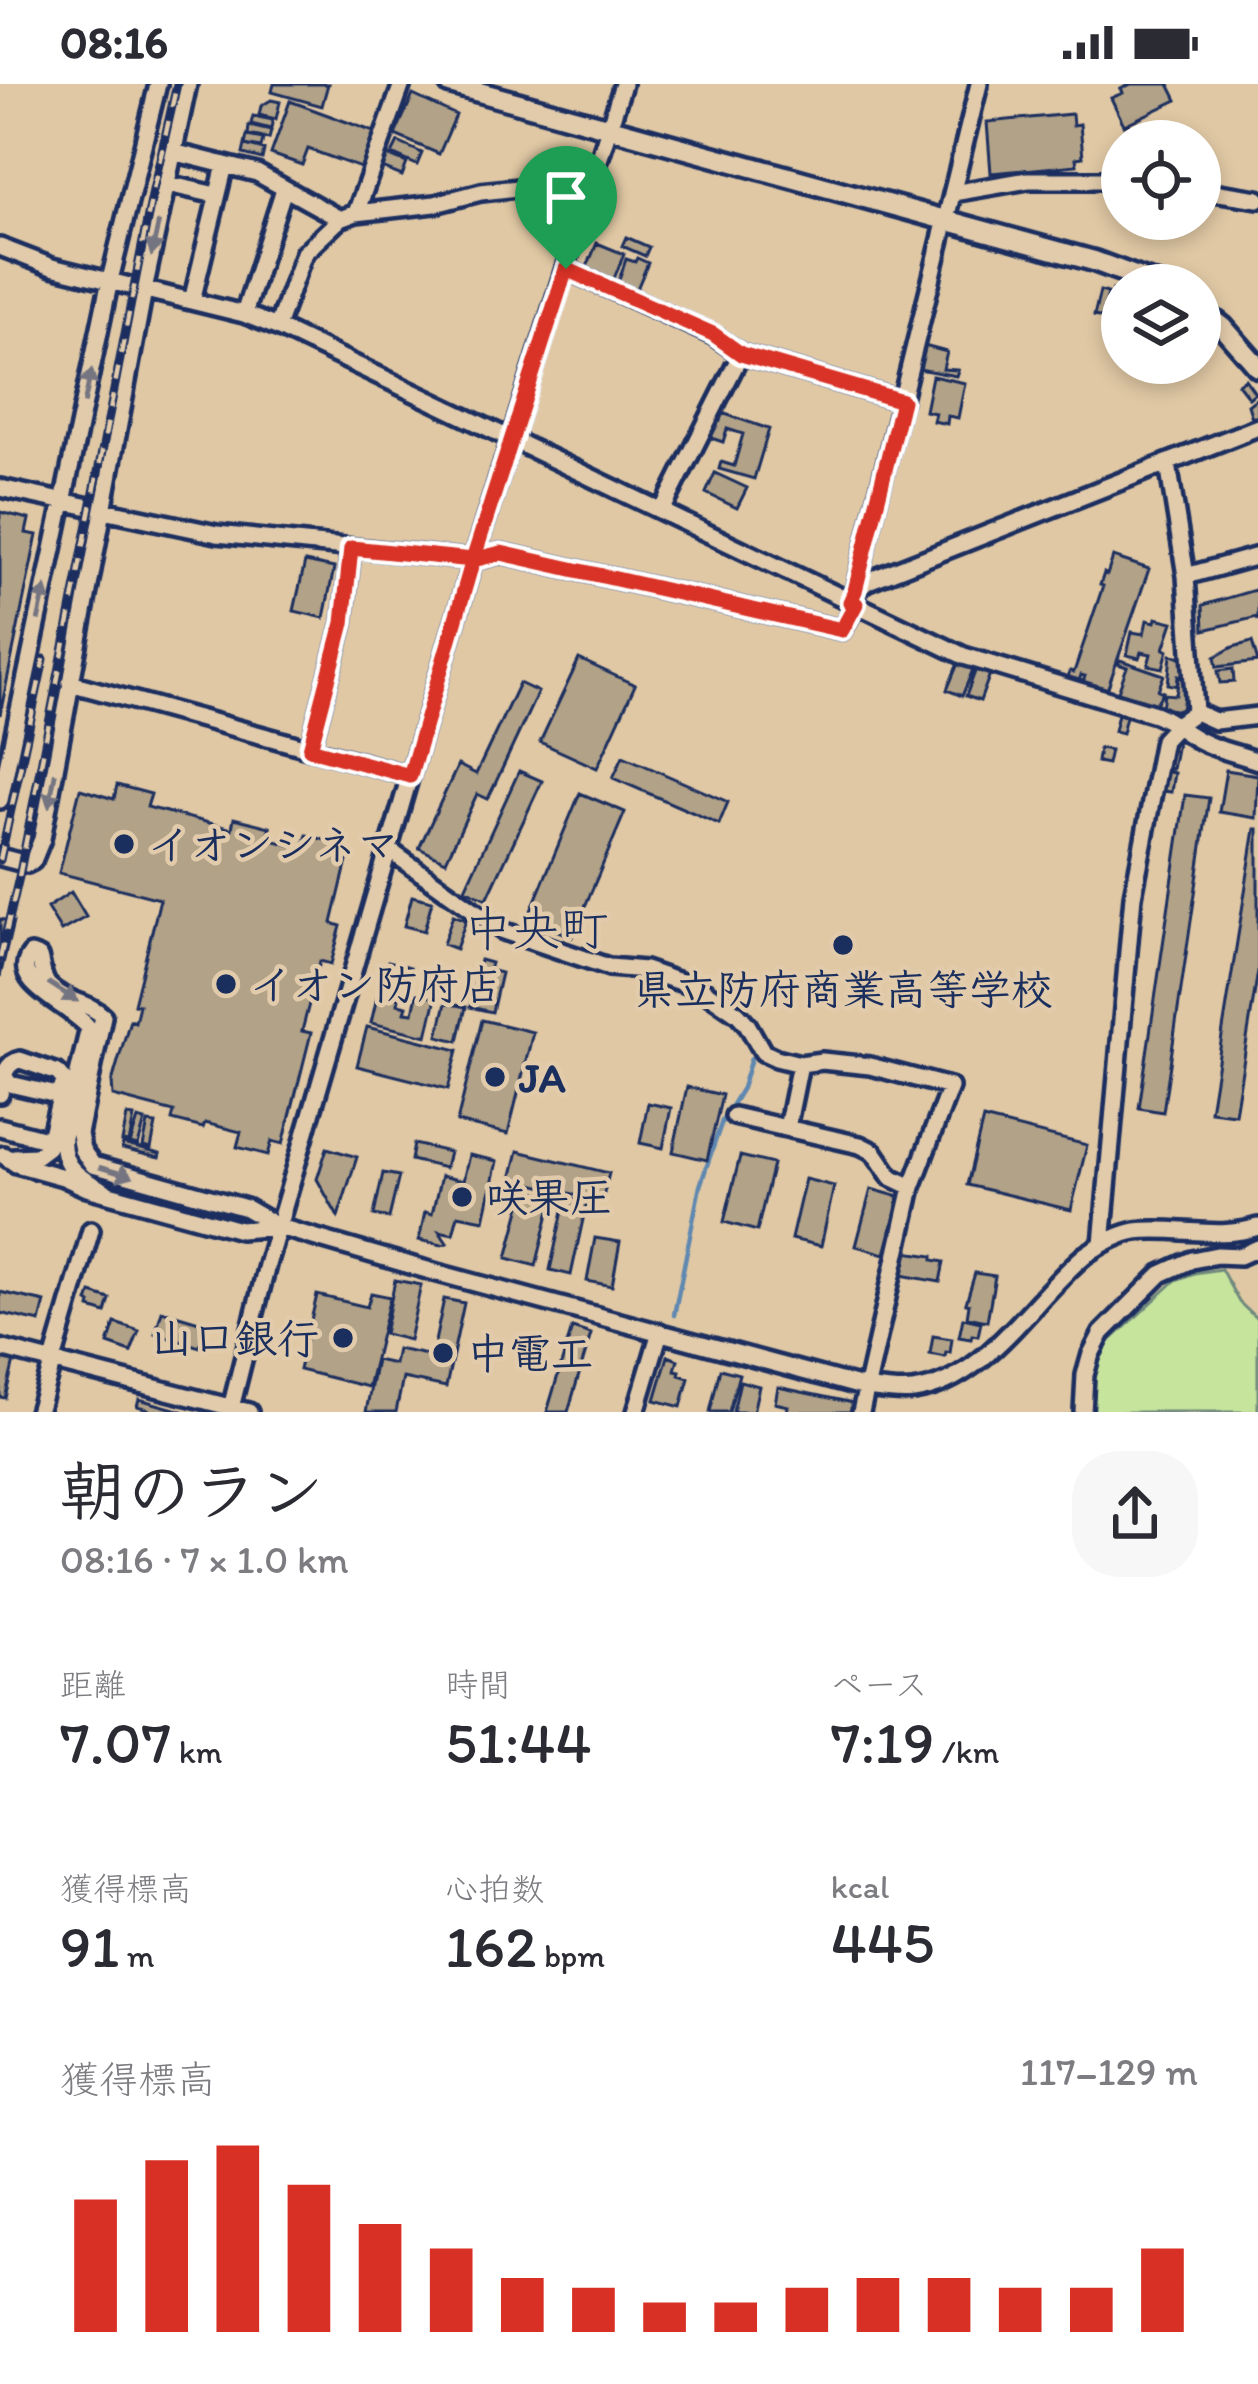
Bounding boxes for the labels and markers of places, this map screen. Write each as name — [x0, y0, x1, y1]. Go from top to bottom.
pin — [515, 146, 617, 269]
place label: イオンシネマ — [148, 819, 399, 870]
marker: イオンシネマ — [111, 831, 137, 857]
marker: 県立防府商業高等学校 — [830, 932, 856, 958]
place label: イオン防府店 — [250, 959, 501, 1010]
place label: 県立防府商業高等学校 — [633, 964, 1053, 1015]
marker: イオン防府店 — [213, 971, 239, 997]
place label: JA — [518, 1052, 566, 1103]
marker: JA — [482, 1064, 508, 1090]
place label: 咲果圧 — [486, 1172, 612, 1223]
marker: 咲果圧 — [449, 1184, 475, 1210]
place label: 山口銀行 — [151, 1313, 319, 1364]
marker: 山口銀行 — [330, 1325, 356, 1351]
place label: 中電工 — [467, 1328, 593, 1379]
marker: 中電工 — [430, 1340, 456, 1366]

